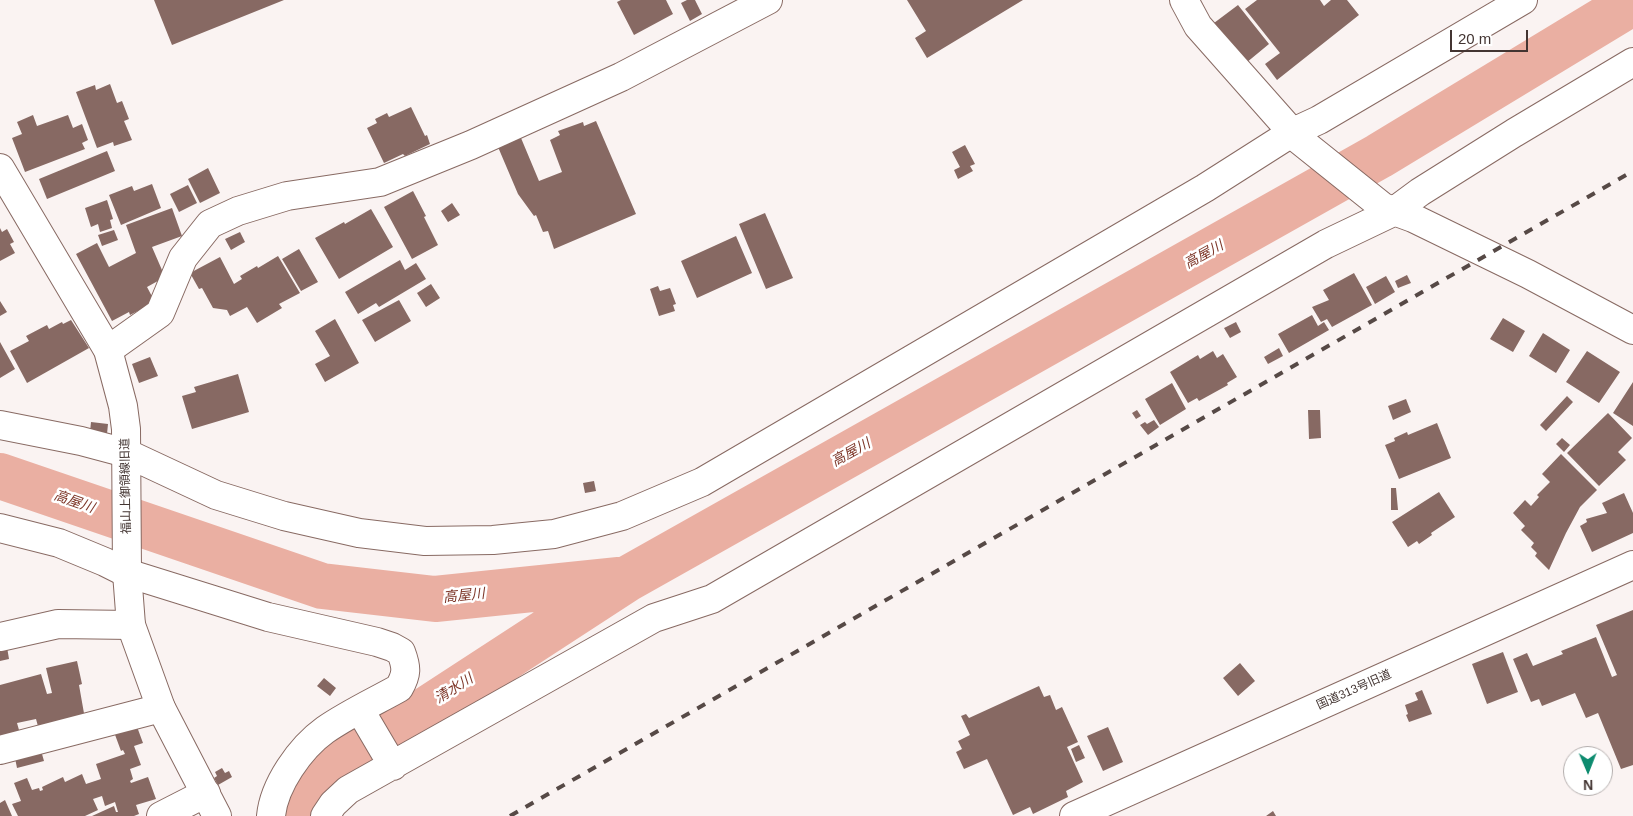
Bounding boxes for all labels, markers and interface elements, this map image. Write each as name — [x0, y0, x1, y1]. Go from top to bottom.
scale bar — [1453, 20, 1530, 52]
text: 20 m — [1458, 30, 1491, 47]
water label: 高屋川 — [1182, 237, 1226, 273]
water label: 高屋川 — [829, 435, 873, 471]
street label: 福山上御領線旧道 — [118, 438, 134, 534]
water label: 高屋川 — [51, 487, 97, 517]
water label: 高屋川 — [442, 585, 486, 607]
street label: 国道313号旧道 — [1315, 667, 1393, 713]
water label: 清水川 — [432, 671, 476, 707]
north arrow — [1563, 746, 1613, 796]
text: N — [1583, 777, 1593, 793]

